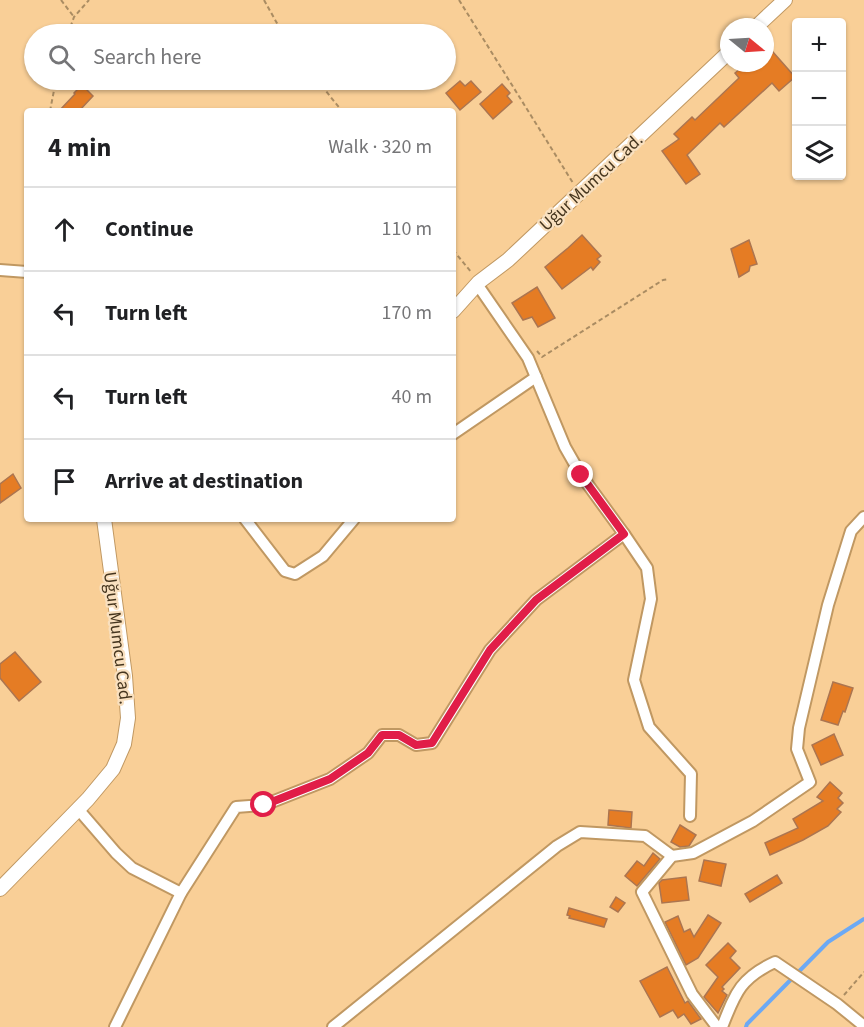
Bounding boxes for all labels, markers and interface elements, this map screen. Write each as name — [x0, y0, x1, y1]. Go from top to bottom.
north arrow — [720, 18, 774, 72]
map controls — [792, 18, 846, 180]
button: + — [792, 18, 846, 72]
search box — [24, 24, 456, 90]
icon: search — [45, 41, 78, 74]
text: Search here — [93, 41, 201, 73]
button: − — [792, 72, 846, 126]
button: layers — [792, 126, 846, 180]
street label: Uğur Mumcu Cad. — [534, 128, 649, 237]
text: 4 min — [48, 129, 111, 166]
text: Walk · 320 m — [328, 133, 432, 161]
icon: ahead — [48, 213, 81, 246]
text: Continue — [105, 213, 194, 245]
text: 110 m — [382, 215, 432, 243]
icon: left — [48, 297, 81, 330]
text: Turn left — [105, 297, 187, 329]
text: 170 m — [382, 299, 432, 327]
icon: left — [48, 381, 81, 414]
text: Turn left — [105, 381, 187, 413]
text: 40 m — [392, 383, 432, 411]
route end — [567, 461, 593, 487]
icon: arrive — [48, 465, 81, 498]
text: Arrive at destination — [105, 465, 303, 497]
street label: Uğur Mumcu Cad. — [97, 570, 138, 706]
route start — [250, 791, 276, 817]

